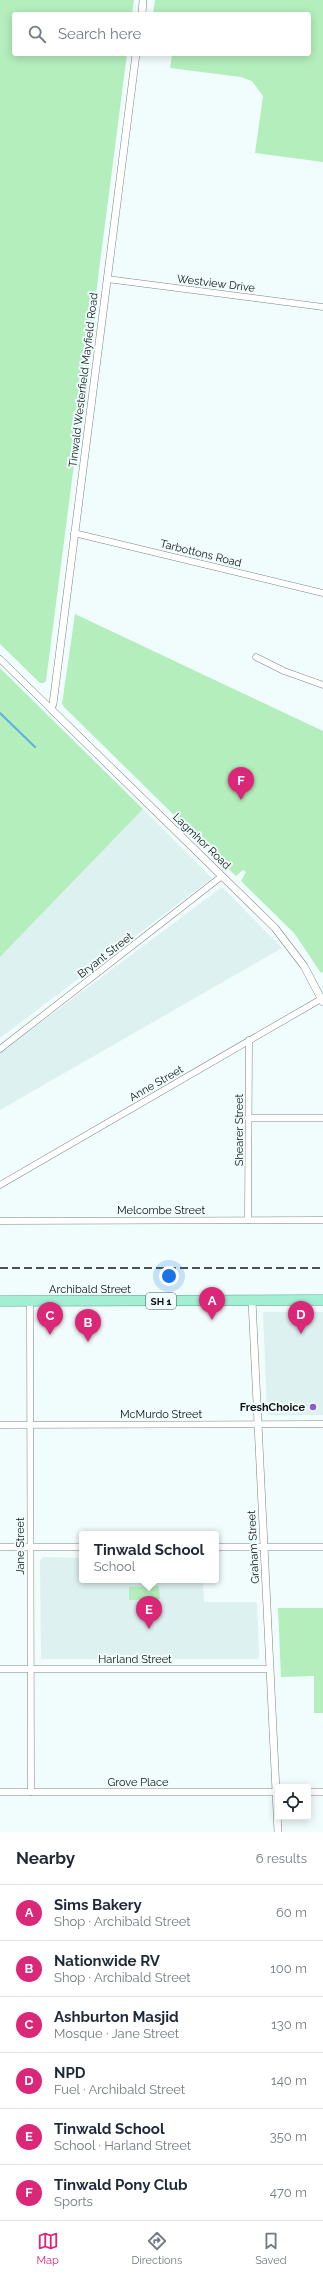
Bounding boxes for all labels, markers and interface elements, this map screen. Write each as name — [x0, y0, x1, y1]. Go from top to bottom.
search box — [12, 12, 311, 56]
icon: search — [26, 23, 48, 45]
text: Search here — [58, 25, 141, 43]
street label: Westview Drive — [176, 272, 256, 295]
street label: Tinwald Westerfield Mayfield Road — [66, 292, 101, 468]
street label: Tarbottons Road — [159, 537, 243, 570]
pin: F — [228, 767, 254, 800]
street label: Lagmhor Road — [170, 811, 233, 872]
street label: Bryant Street — [75, 930, 136, 981]
street label: Anne Street — [127, 1063, 186, 1104]
street label: Shearer Street — [233, 1093, 246, 1166]
street label: Melcombe Street — [117, 1204, 205, 1217]
your location — [159, 1266, 179, 1286]
street label: Archibald Street — [49, 1283, 131, 1296]
pin: A — [199, 1287, 225, 1320]
road number: SH 1 — [146, 1293, 176, 1309]
pin: D — [288, 1301, 314, 1334]
pin: C — [37, 1302, 63, 1335]
pin: B — [75, 1309, 101, 1342]
place label: FreshChoice — [240, 1401, 305, 1414]
marker: FreshChoice — [308, 1402, 318, 1412]
street label: McMurdo Street — [120, 1408, 202, 1421]
street label: Graham Street — [245, 1510, 262, 1584]
street label: Jane Street — [14, 1517, 27, 1575]
popup — [79, 1531, 219, 1583]
text: Tinwald School — [94, 1541, 204, 1559]
text: School — [94, 1559, 135, 1574]
pin: E — [136, 1596, 162, 1629]
street label: Harland Street — [98, 1653, 172, 1666]
street label: Grove Place — [107, 1776, 169, 1789]
map controls — [275, 1784, 311, 1820]
button: locate — [275, 1784, 311, 1820]
text: Nearby — [16, 1848, 75, 1868]
text: 6 results — [256, 1851, 307, 1866]
text: Sims Bakery — [54, 1896, 142, 1914]
text: A — [25, 1905, 33, 1920]
text: 60 m — [276, 1905, 307, 1920]
text: Shop · Archibald Street — [54, 1914, 191, 1929]
text: Nationwide RV — [54, 1952, 160, 1970]
text: B — [25, 1961, 33, 1976]
text: 100 m — [270, 1961, 307, 1976]
text: Shop · Archibald Street — [54, 1970, 191, 1985]
text: Ashburton Masjid — [54, 2008, 179, 2026]
text: C — [25, 2017, 33, 2032]
text: 130 m — [271, 2017, 307, 2032]
text: Mosque · Jane Street — [54, 2026, 179, 2041]
text: NPD — [54, 2064, 86, 2082]
text: D — [24, 2073, 34, 2088]
text: 140 m — [271, 2073, 307, 2088]
text: Fuel · Archibald Street — [54, 2082, 185, 2097]
text: Tinwald School — [54, 2120, 165, 2138]
text: E — [25, 2129, 33, 2144]
text: 350 m — [270, 2129, 307, 2144]
text: School · Harland Street — [54, 2138, 191, 2153]
text: Tinwald Pony Club — [54, 2176, 188, 2194]
text: F — [25, 2185, 33, 2200]
text: 470 m — [270, 2185, 307, 2200]
text: Sports — [54, 2194, 93, 2209]
tab: Map — [36, 2230, 59, 2267]
tab: Directions — [132, 2230, 182, 2267]
tab: Saved — [255, 2230, 287, 2267]

